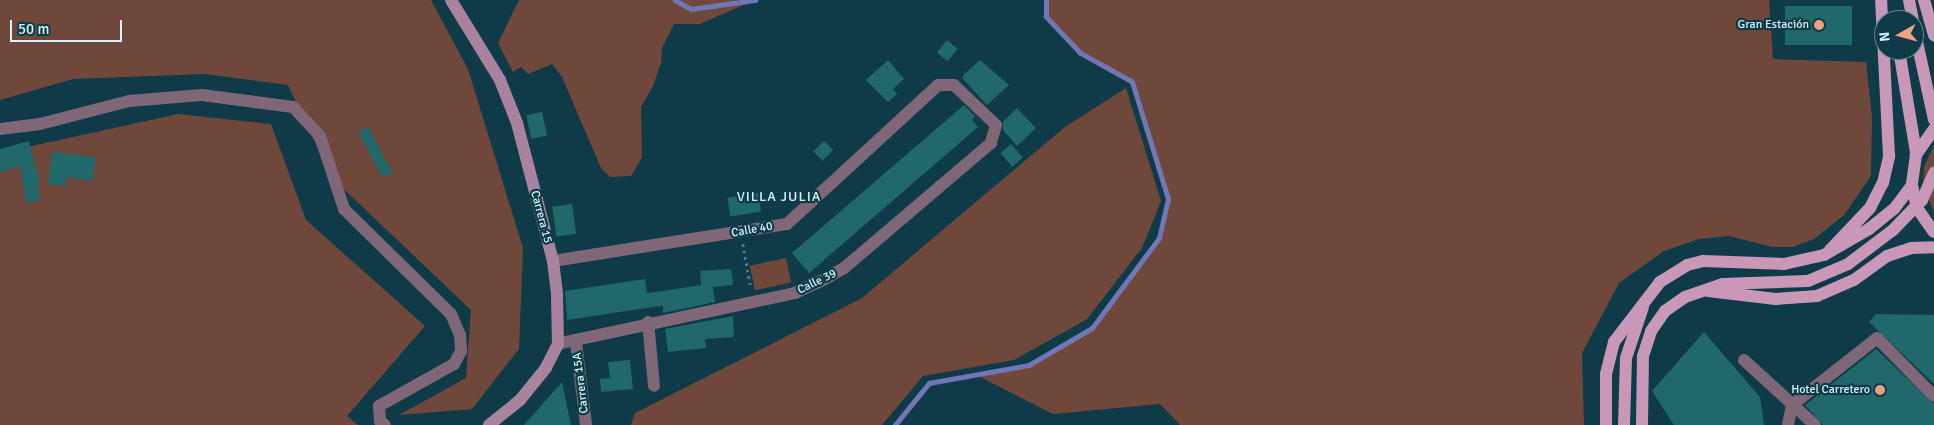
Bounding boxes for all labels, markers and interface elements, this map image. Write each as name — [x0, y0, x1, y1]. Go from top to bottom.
scale bar — [12, 10, 125, 42]
north arrow — [1874, 10, 1924, 60]
place label: Gran Estación — [1738, 18, 1809, 32]
marker: Gran Estación — [1813, 19, 1825, 31]
text: 50 m — [18, 20, 49, 38]
text: N — [1876, 31, 1894, 43]
street label: Carrera 15 — [527, 189, 555, 245]
district label: VILLA JULIA — [735, 189, 823, 205]
street label: Calle 40 — [730, 219, 774, 241]
street label: Calle 39 — [795, 266, 839, 298]
street label: Carrera 15A — [570, 352, 592, 414]
place label: Hotel Carretero — [1791, 383, 1870, 397]
marker: Hotel Carretero — [1874, 384, 1886, 396]

